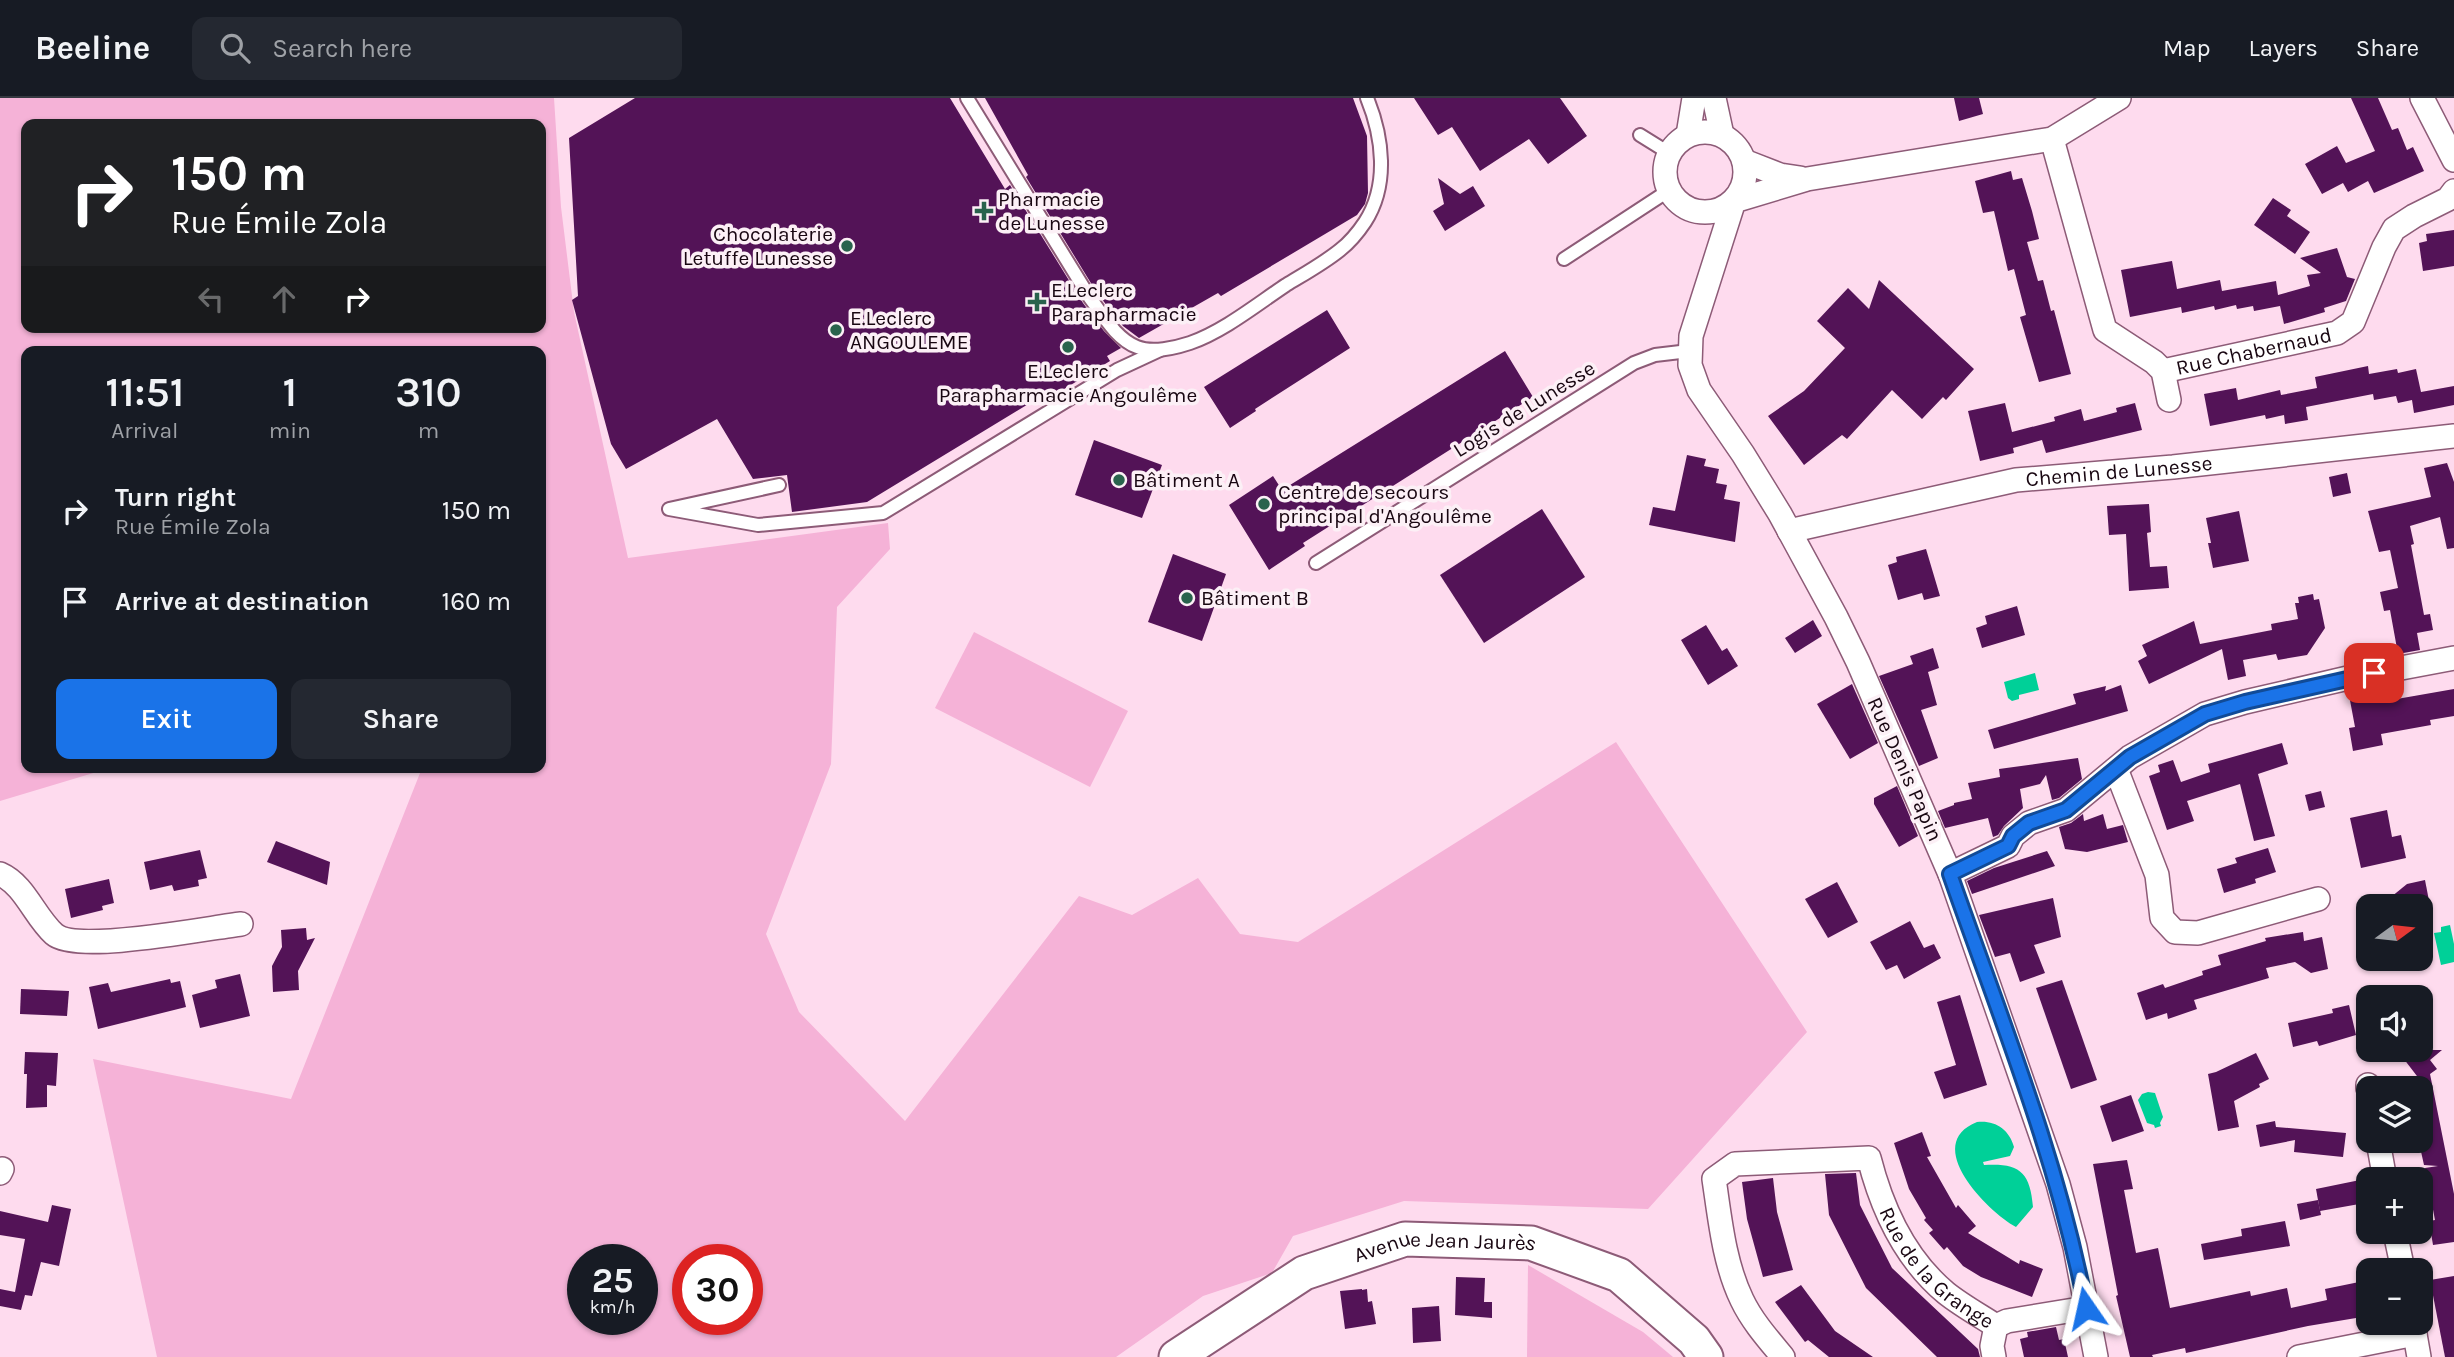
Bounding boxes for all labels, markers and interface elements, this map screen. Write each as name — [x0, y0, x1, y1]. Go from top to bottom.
search box — [192, 17, 682, 80]
text: Beeline — [35, 29, 150, 67]
icon: search — [216, 29, 254, 67]
text: Search here — [272, 33, 412, 64]
text: Map — [2163, 34, 2211, 62]
text: Layers — [2249, 34, 2318, 62]
text: Share — [2356, 34, 2419, 62]
text: 150 m — [171, 145, 307, 202]
icon: right — [56, 147, 147, 238]
place label: Pharmacie de Lunesse — [998, 187, 1105, 235]
marker: Pharmacie de Lunesse — [976, 203, 992, 219]
text: Rue Émile Zola — [171, 204, 387, 241]
place label: Chocolaterie Letuffe Lunesse — [683, 222, 833, 270]
marker: Chocolaterie Letuffe Lunesse — [839, 238, 855, 254]
place label: E.Leclerc Parapharmacie — [1051, 278, 1197, 326]
icon: left — [192, 280, 230, 318]
icon: ahead — [265, 280, 303, 318]
icon: right — [338, 280, 376, 318]
marker: E.Leclerc Parapharmacie — [1029, 294, 1045, 310]
place label: E.Leclerc ANGOULEME — [850, 306, 968, 354]
marker: E.Leclerc ANGOULEME — [828, 322, 844, 338]
street label: Rue Chabernaud — [2174, 322, 2334, 380]
marker: E.Leclerc Parapharmacie Angoulême — [1060, 339, 1076, 355]
street label: Logis de Lunesse — [1449, 356, 1599, 462]
place label: E.Leclerc Parapharmacie Angoulême — [939, 359, 1197, 407]
text: 11:51 — [105, 367, 184, 417]
text: 1 — [282, 367, 297, 417]
text: 310 — [395, 367, 462, 417]
text: Arrival — [111, 417, 179, 444]
text: min — [269, 417, 311, 444]
text: m — [418, 417, 439, 444]
street label: Chemin de Lunesse — [2025, 451, 2213, 491]
place label: Bâtiment A — [1133, 468, 1240, 492]
marker: Bâtiment A — [1111, 472, 1127, 488]
place label: Centre de secours principal d'Angoulême — [1278, 480, 1492, 528]
text: Turn right — [115, 482, 236, 513]
icon: right — [56, 492, 94, 530]
text: 150 m — [442, 495, 511, 526]
marker: Centre de secours principal d'Angoulême — [1256, 496, 1272, 512]
text: Rue Émile Zola — [115, 513, 271, 540]
icon: arrive — [56, 583, 94, 621]
text: Arrive at destination — [115, 586, 369, 617]
text: 160 m — [442, 586, 511, 617]
place label: Bâtiment B — [1201, 586, 1309, 610]
marker: Bâtiment B — [1179, 590, 1195, 606]
pin — [2344, 643, 2404, 703]
icon: arrive — [2355, 654, 2393, 692]
button: Exit — [56, 679, 277, 759]
button: Share — [291, 679, 511, 759]
street label: Rue Denis Papin — [1862, 693, 1948, 845]
north arrow — [2356, 894, 2432, 971]
map controls — [2356, 894, 2433, 1335]
button: sound — [2356, 985, 2433, 1062]
button: layers — [2356, 1076, 2433, 1153]
button: + — [2356, 1167, 2433, 1244]
street label: Rue de la Grange — [1875, 1203, 1998, 1333]
street label: Avenue Jean Jaurès — [1351, 1226, 1540, 1267]
speed limit sign: 30 — [672, 1244, 763, 1335]
button: − — [2356, 1258, 2433, 1335]
text: 25 — [592, 1260, 633, 1301]
position arrow — [2049, 1271, 2123, 1345]
text: km/h — [590, 1296, 635, 1318]

